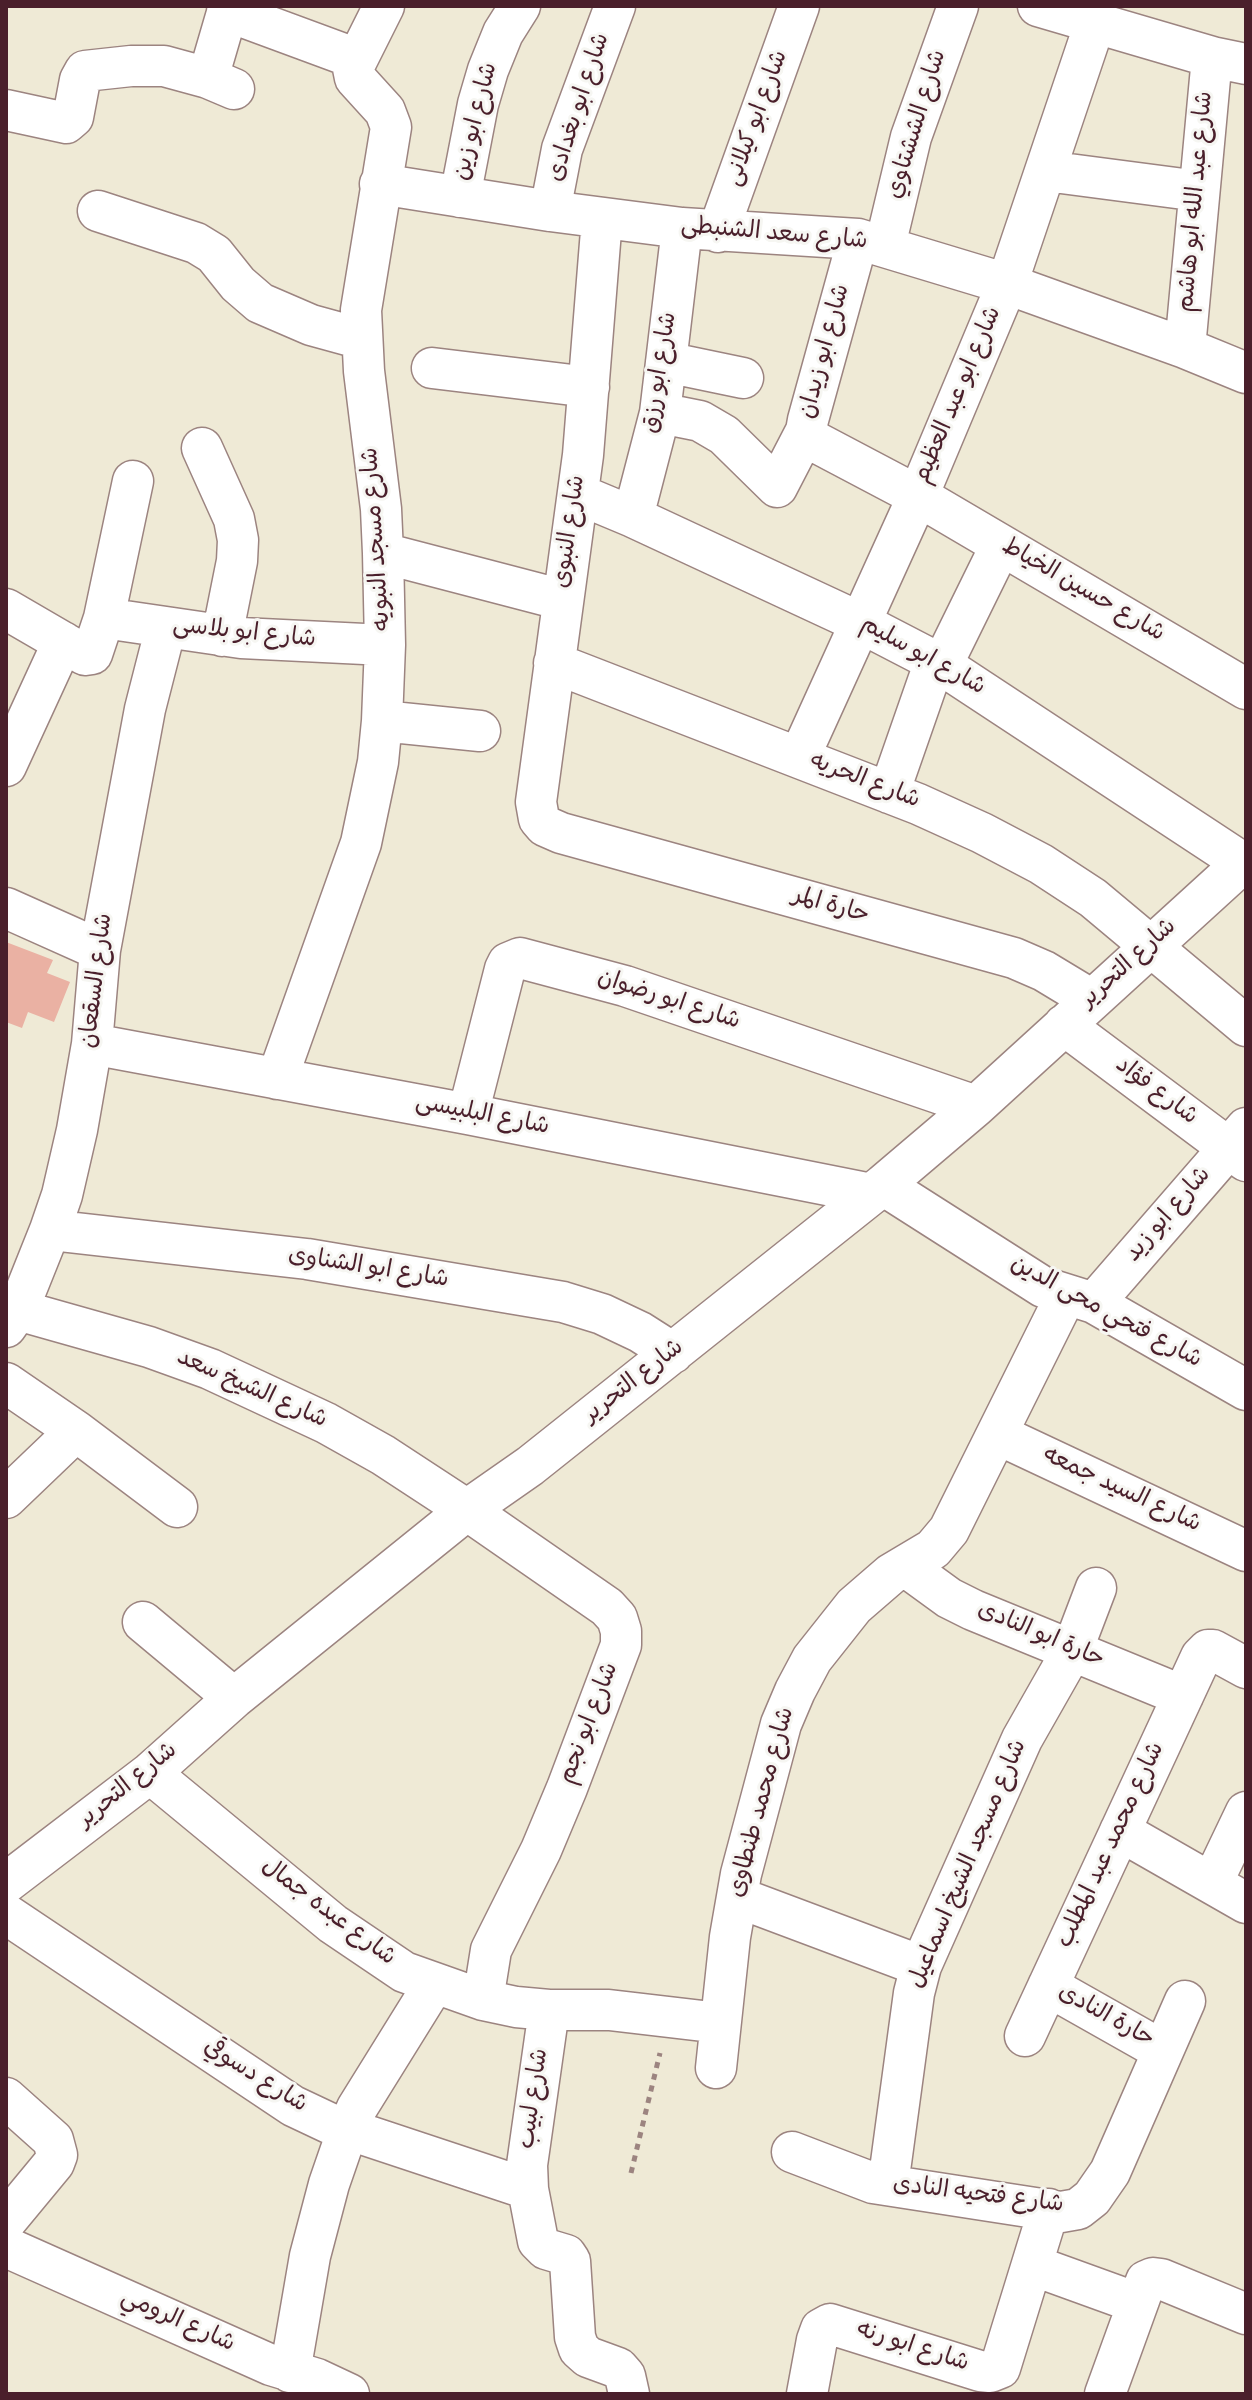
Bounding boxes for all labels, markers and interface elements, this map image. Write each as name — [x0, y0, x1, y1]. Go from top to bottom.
street label: شارع ابو بغدادى — [543, 30, 619, 186]
street label: شارع ابو كيلانى — [721, 47, 797, 191]
street label: شارع الششتاوي — [883, 47, 955, 203]
street label: شارع ابو زين — [449, 60, 507, 184]
street label: شارع عبد الله ابو هاشم — [1174, 90, 1222, 314]
street label: شارع سعد الشنبطى — [680, 214, 868, 258]
street label: شارع ابو زيدان — [795, 282, 859, 422]
street label: شارع ابو عبد العظيم — [910, 303, 1010, 489]
street label: شارع ابو رزق — [638, 310, 686, 436]
street label: شارع مسجد النبويه — [358, 446, 400, 632]
street label: شارع النبوى — [550, 474, 594, 590]
street label: شارع حسين الخياط — [995, 534, 1169, 650]
street label: شارع ابو سليم — [855, 612, 989, 704]
street label: شارع ابو بلاسى — [171, 613, 317, 657]
street label: شارع الحريه — [805, 749, 923, 817]
street label: حارة المر — [788, 883, 872, 933]
street label: شارع السقعان — [76, 912, 122, 1050]
street label: شارع التحرير — [1076, 914, 1184, 1016]
street label: شارع ابو رضوان — [593, 965, 743, 1039]
street label: شارع فؤاد — [1108, 1053, 1202, 1133]
street label: شارع البلبيسى — [413, 1090, 551, 1144]
street label: شارع ابو زيد — [1121, 1163, 1219, 1269]
street label: شارع ابو الشناوى — [286, 1243, 450, 1297]
street label: شارع فتحي محى الدين — [1004, 1251, 1206, 1377]
street label: شارع التحرير — [579, 1335, 691, 1431]
street label: شارع الشيخ سعد — [171, 1345, 331, 1437]
street label: شارع السيد جمعه — [1037, 1443, 1205, 1541]
street label: حارة ابو النادى — [972, 1597, 1108, 1677]
street label: شارع ابو نجم — [555, 1659, 627, 1789]
street label: شارع محمد طنطاوى — [725, 1705, 803, 1901]
street label: شارع مسجد الشيخ اسماعيل — [904, 1736, 1036, 1994]
street label: شارع التحرير — [73, 1738, 185, 1836]
street label: شارع محمد عبد المطلب — [1053, 1739, 1173, 1953]
street label: شارع عبده جمال — [254, 1854, 400, 1974]
street label: حارة النادى — [1052, 1980, 1158, 2056]
street label: شارع دسوقي — [197, 2035, 311, 2121]
street label: شارع لبيب — [515, 2047, 557, 2151]
street label: شارع فتحيه النادى — [891, 2172, 1065, 2222]
street label: شارع الرومي — [116, 2285, 238, 2361]
street label: شارع ابو رنه — [852, 2317, 972, 2381]

